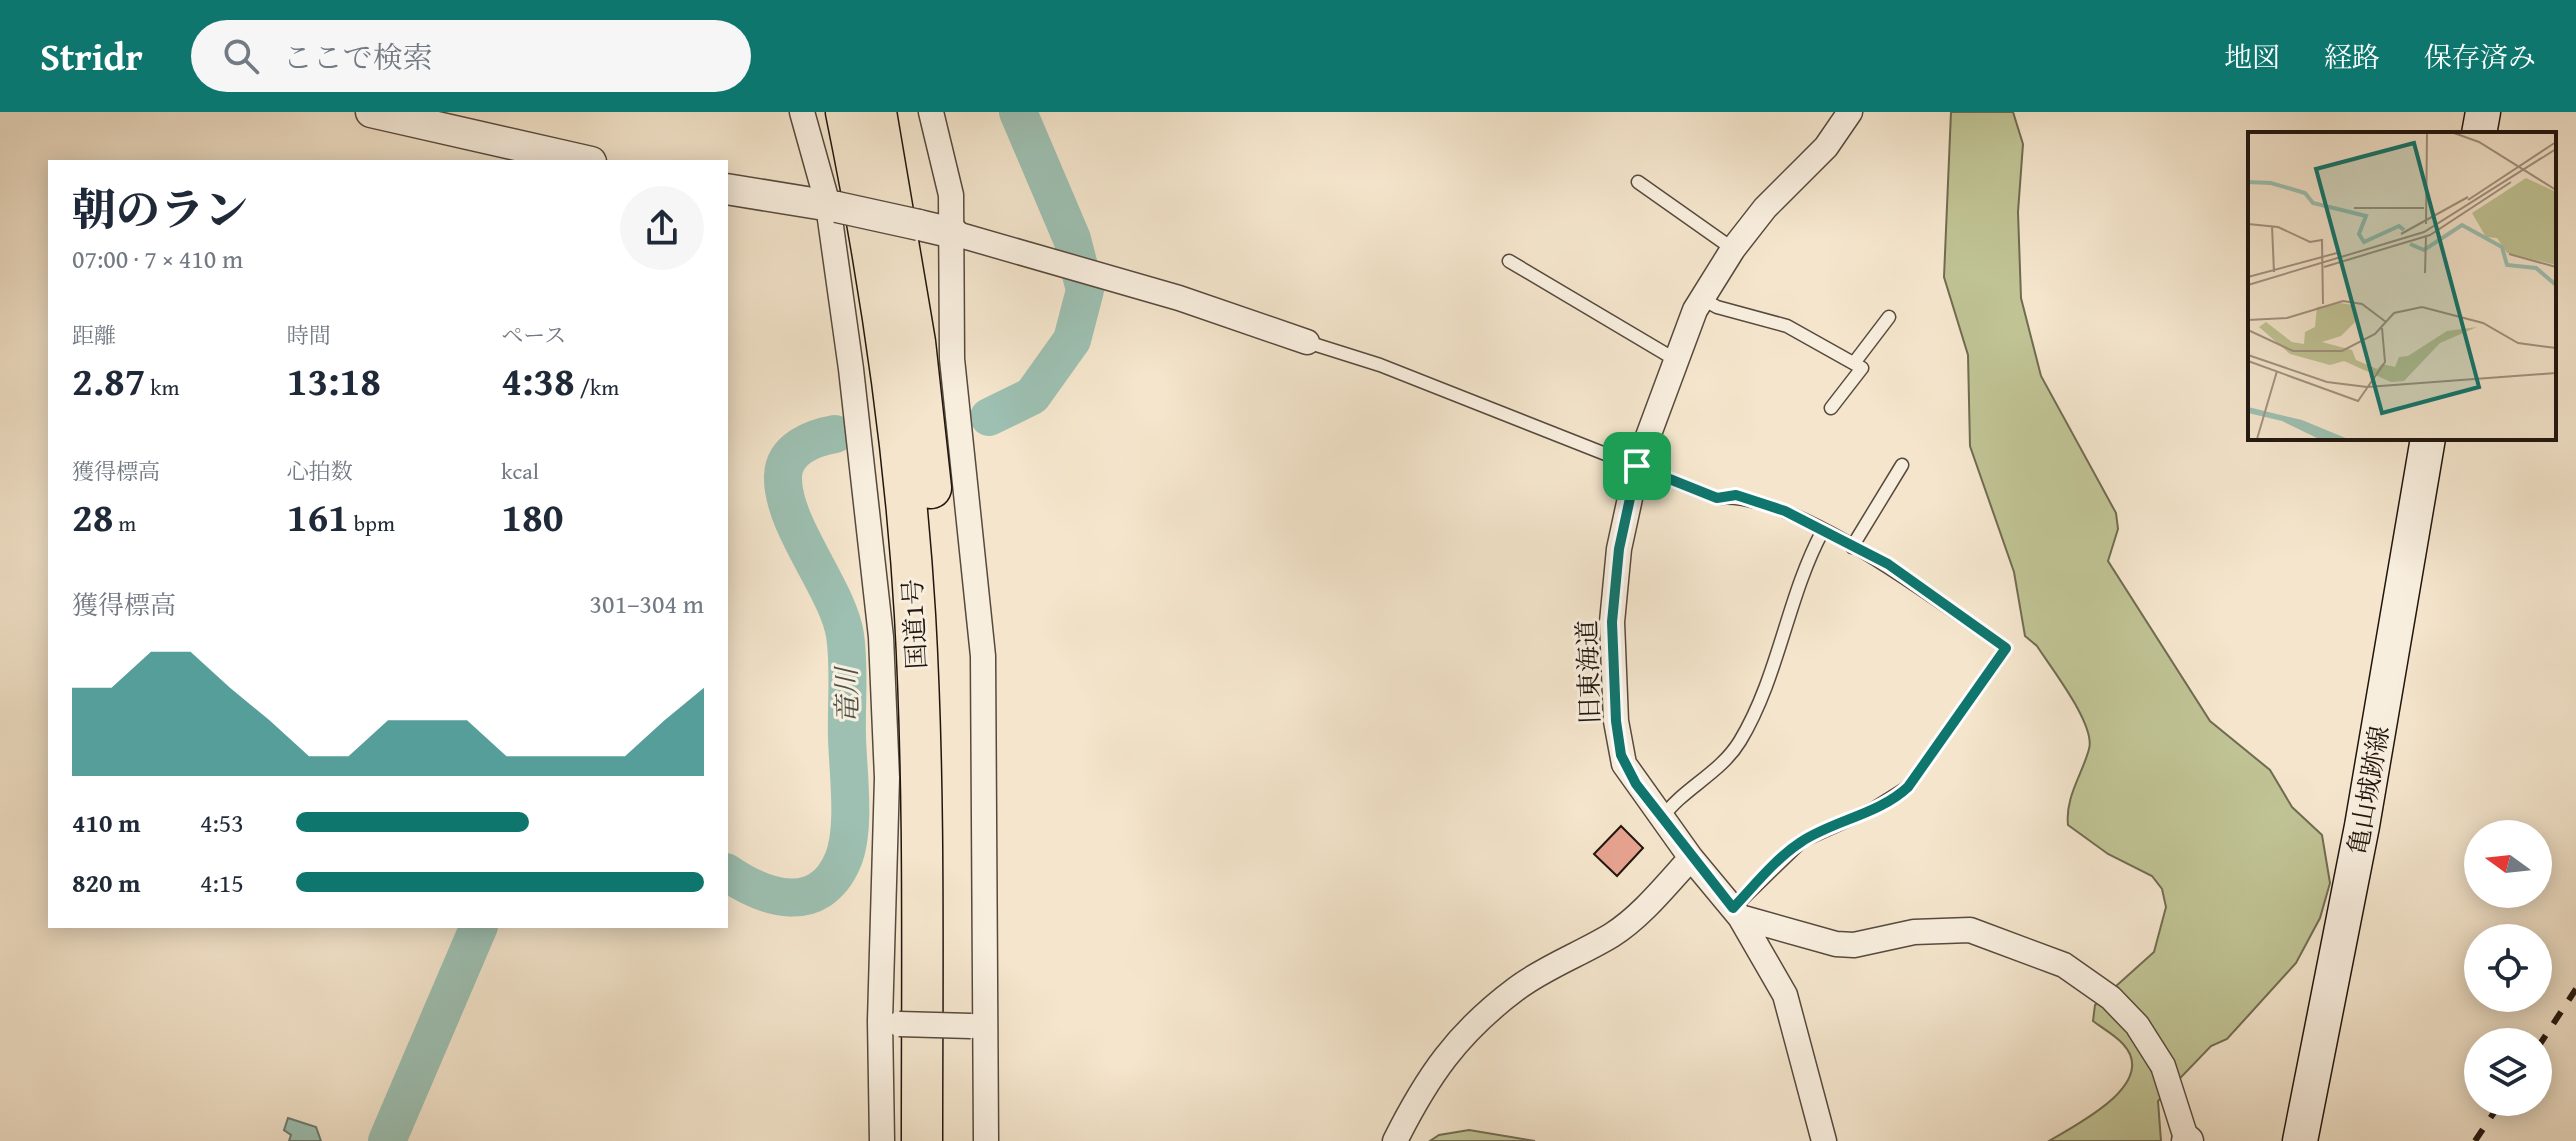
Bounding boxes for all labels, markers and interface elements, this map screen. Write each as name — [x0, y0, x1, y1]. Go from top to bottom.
search box — [191, 20, 751, 92]
text: Stridr — [40, 28, 143, 84]
icon: search — [219, 34, 263, 78]
text: ここで検索 — [283, 35, 433, 79]
text: 地図 — [2224, 36, 2280, 77]
text: 経路 — [2324, 36, 2380, 77]
text: 保存済み — [2424, 36, 2536, 77]
inset map — [2248, 132, 2556, 440]
text: 朝のラン — [72, 177, 248, 241]
button: share — [620, 186, 704, 270]
text: 07:00 · 7 × 410 m — [72, 239, 243, 278]
text: 距離 — [72, 319, 116, 351]
text: 時間 — [287, 319, 331, 351]
text: ペース — [501, 319, 566, 351]
text: 2.87 — [72, 351, 145, 410]
text: 13:18 — [287, 351, 381, 410]
text: 4:38 — [501, 351, 575, 410]
text: km — [145, 371, 179, 403]
text: /km — [575, 371, 619, 403]
pin — [1603, 432, 1671, 500]
icon: arrive — [1615, 444, 1659, 488]
text: 獲得標高 — [72, 455, 160, 487]
text: 心拍数 — [287, 455, 353, 487]
text: kcal — [501, 455, 539, 487]
text: 28 — [72, 487, 113, 546]
text: 161 — [287, 487, 349, 546]
text: 180 — [501, 487, 564, 546]
text: m — [113, 507, 136, 539]
text: bpm — [349, 507, 395, 539]
street label: 国道1号 — [892, 578, 936, 670]
text: 301–304 m — [590, 584, 704, 623]
text: 獲得標高 — [72, 585, 176, 624]
street label: 旧東海道 — [1567, 619, 1609, 725]
water label: 竜川 — [825, 665, 867, 724]
street label: 亀山城跡線 — [2338, 723, 2398, 857]
text: 410 m — [72, 803, 140, 842]
text: 4:53 — [200, 803, 244, 842]
north arrow — [2464, 820, 2552, 908]
map controls — [2464, 820, 2552, 1116]
text: 820 m — [72, 863, 140, 902]
text: 4:15 — [200, 863, 244, 902]
button: locate — [2464, 924, 2552, 1012]
button: layers — [2464, 1028, 2552, 1116]

